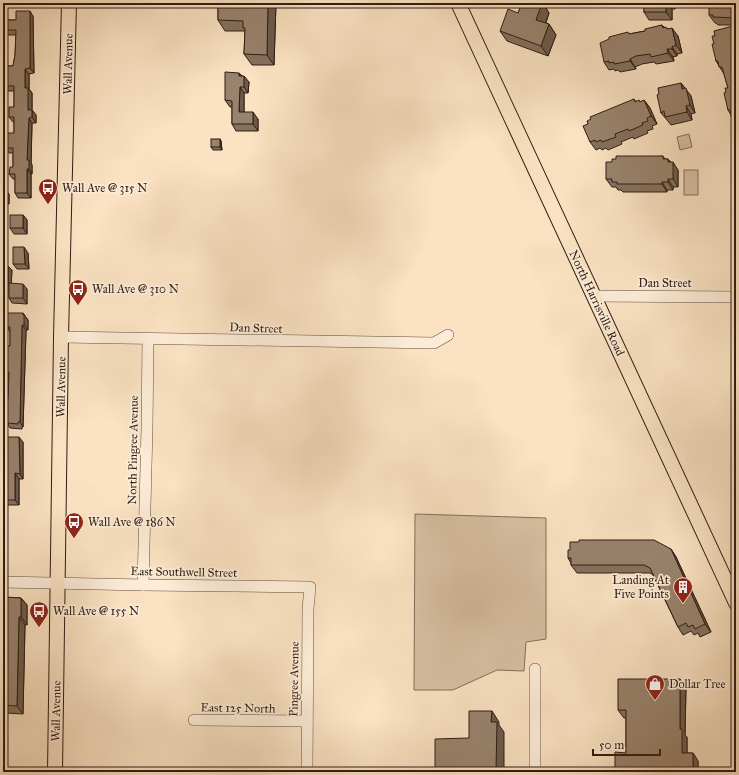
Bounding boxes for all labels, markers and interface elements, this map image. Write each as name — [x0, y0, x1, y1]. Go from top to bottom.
street label: Wall Avenue — [60, 33, 76, 95]
bus stop icon: Wall Ave @ 315 N — [37, 177, 59, 205]
place label: Wall Ave @ 315 N — [62, 181, 147, 195]
street label: North Harrisville Road — [566, 248, 628, 358]
street label: Dan Street — [638, 276, 692, 290]
bus stop icon: Wall Ave @ 310 N — [67, 278, 89, 306]
place label: Wall Ave @ 310 N — [92, 282, 179, 296]
street label: Dan Street — [229, 320, 284, 336]
street label: Wall Avenue — [53, 356, 69, 418]
street label: North Pingree Avenue — [125, 395, 142, 505]
bus stop icon: Wall Ave @ 186 N — [63, 511, 85, 539]
place label: Wall Ave @ 186 N — [88, 515, 176, 529]
street label: East Southwell Street — [131, 564, 238, 580]
place label: Landing At Five Points — [612, 573, 670, 601]
building icon: Landing At Five Points — [672, 576, 694, 604]
bus stop icon: Wall Ave @ 155 N — [28, 600, 50, 628]
place label: Wall Ave @ 155 N — [53, 604, 139, 618]
street label: Pingree Avenue — [286, 641, 303, 717]
shop icon: Dollar Tree — [644, 673, 666, 701]
place label: Dollar Tree — [669, 677, 726, 691]
street label: Wall Avenue — [48, 680, 64, 742]
street label: East 125 North — [200, 700, 276, 716]
scale bar — [593, 731, 660, 757]
text: 50 m — [599, 738, 624, 752]

